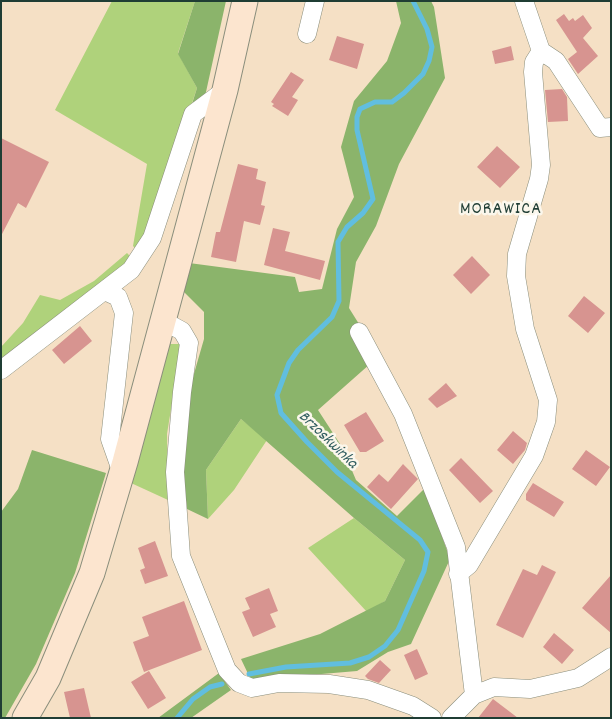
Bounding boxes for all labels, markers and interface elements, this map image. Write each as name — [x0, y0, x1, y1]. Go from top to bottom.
district label: MORAWICA — [459, 200, 543, 222]
water label: Brzoskwinka — [293, 408, 361, 474]

